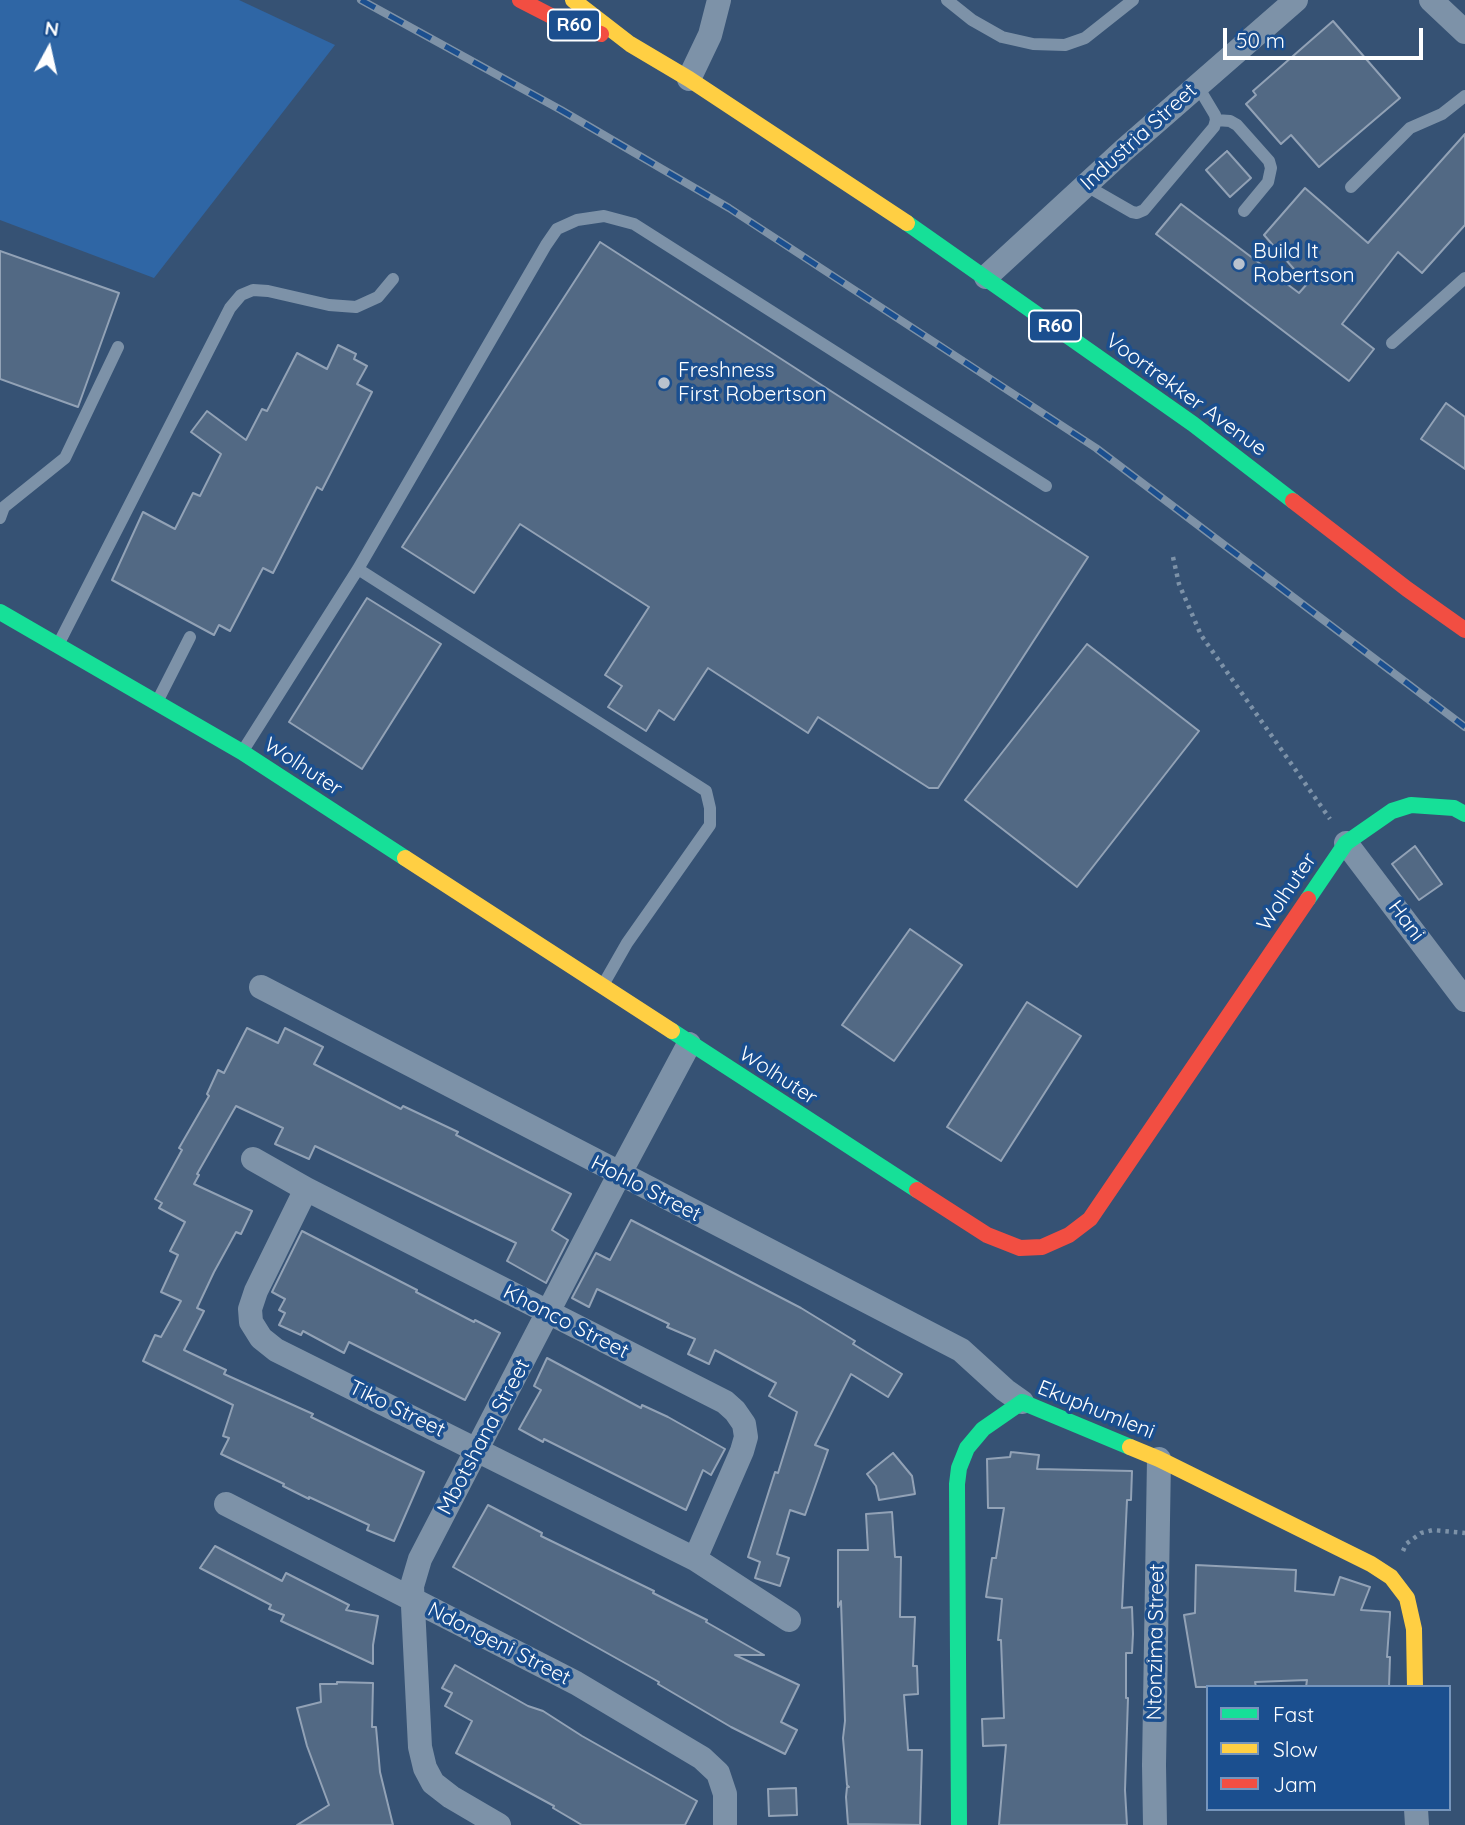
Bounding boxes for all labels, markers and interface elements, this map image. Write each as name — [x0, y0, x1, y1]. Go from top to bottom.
road number: R60 — [548, 10, 600, 41]
north arrow — [14, 14, 84, 84]
scale bar — [1227, 14, 1426, 58]
text: N — [43, 15, 61, 41]
text: 50 m — [1236, 27, 1285, 53]
street label: Industria Street — [1076, 78, 1202, 196]
place label: Build It Robertson — [1253, 239, 1355, 289]
marker: Build It Robertson — [1231, 256, 1247, 272]
road number: R60 — [1029, 310, 1081, 342]
street label: Voortrekker Avenue — [1101, 328, 1271, 462]
place label: Freshness First Robertson — [678, 358, 827, 408]
marker: Freshness First Robertson — [656, 375, 672, 391]
street label: Wolhuter — [259, 732, 347, 802]
street label: Wolhuter — [1252, 848, 1322, 936]
street label: Hani — [1383, 896, 1429, 946]
street label: Wolhuter — [734, 1041, 822, 1111]
street label: Hohlo Street — [587, 1150, 705, 1228]
street label: Khonco Street — [499, 1280, 633, 1364]
street label: Mbotshana Street — [432, 1355, 536, 1519]
street label: Tiko Street — [345, 1375, 449, 1443]
street label: Ekuphumleni — [1034, 1375, 1158, 1445]
street label: Ntonzima Street — [1142, 1563, 1170, 1721]
street label: Ndongeni Street — [423, 1597, 575, 1691]
legend — [1206, 1685, 1451, 1811]
text: Fast — [1273, 1701, 1314, 1727]
text: Slow — [1273, 1736, 1318, 1762]
text: Jam — [1273, 1771, 1317, 1797]

